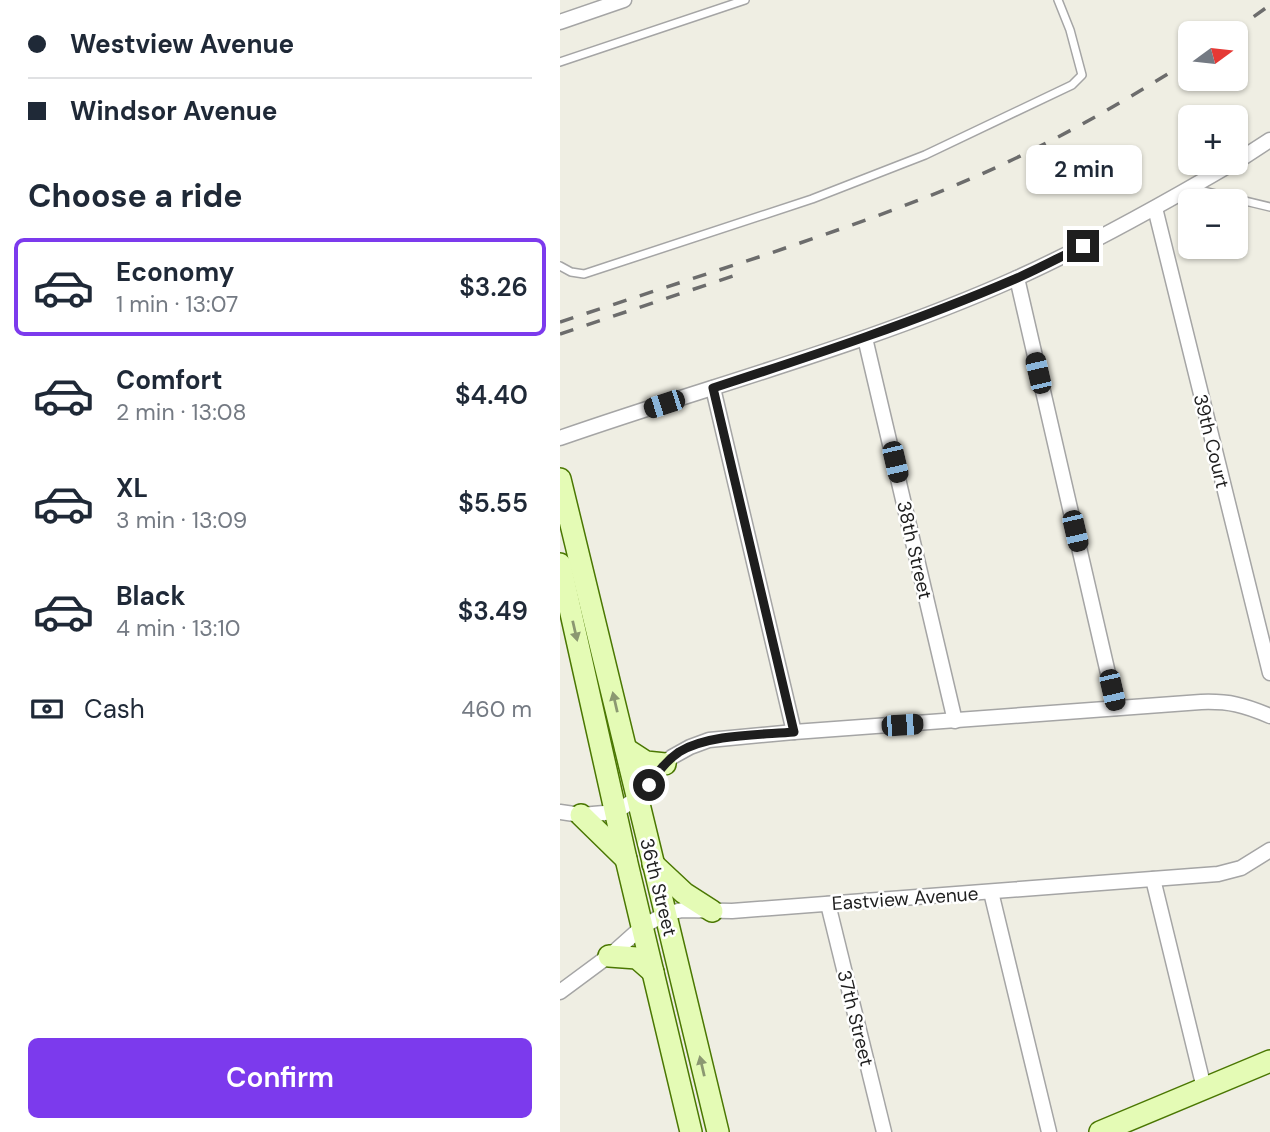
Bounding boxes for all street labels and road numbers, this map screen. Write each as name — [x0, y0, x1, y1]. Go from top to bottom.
street label: 39th Court — [1188, 391, 1235, 491]
street label: 38th Street — [891, 499, 938, 602]
street label: 36th Street — [634, 835, 683, 939]
street label: Eastview Avenue — [831, 881, 979, 916]
street label: 37th Street — [831, 967, 880, 1069]

